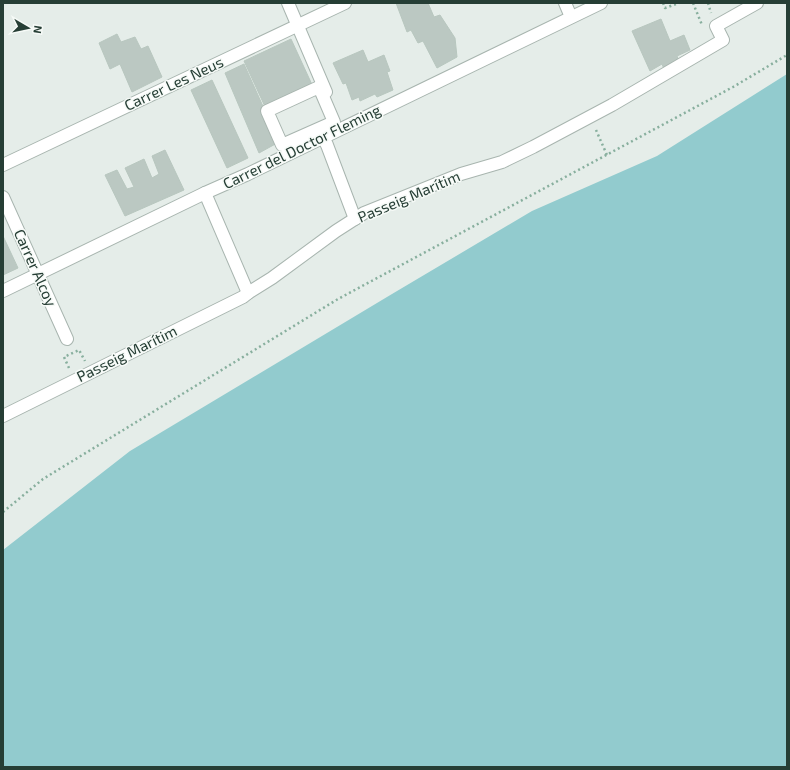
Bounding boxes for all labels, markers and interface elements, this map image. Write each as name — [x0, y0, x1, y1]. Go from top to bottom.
north arrow — [8, 8, 48, 48]
text: N — [31, 25, 45, 35]
street label: Carrer Les Neus — [121, 52, 226, 114]
street label: Carrer del Doctor Fleming — [220, 100, 384, 192]
street label: Passeig Marítim — [355, 166, 463, 226]
street label: Carrer Alcoy — [11, 226, 61, 309]
street label: Passeig Marítim — [73, 321, 180, 385]

